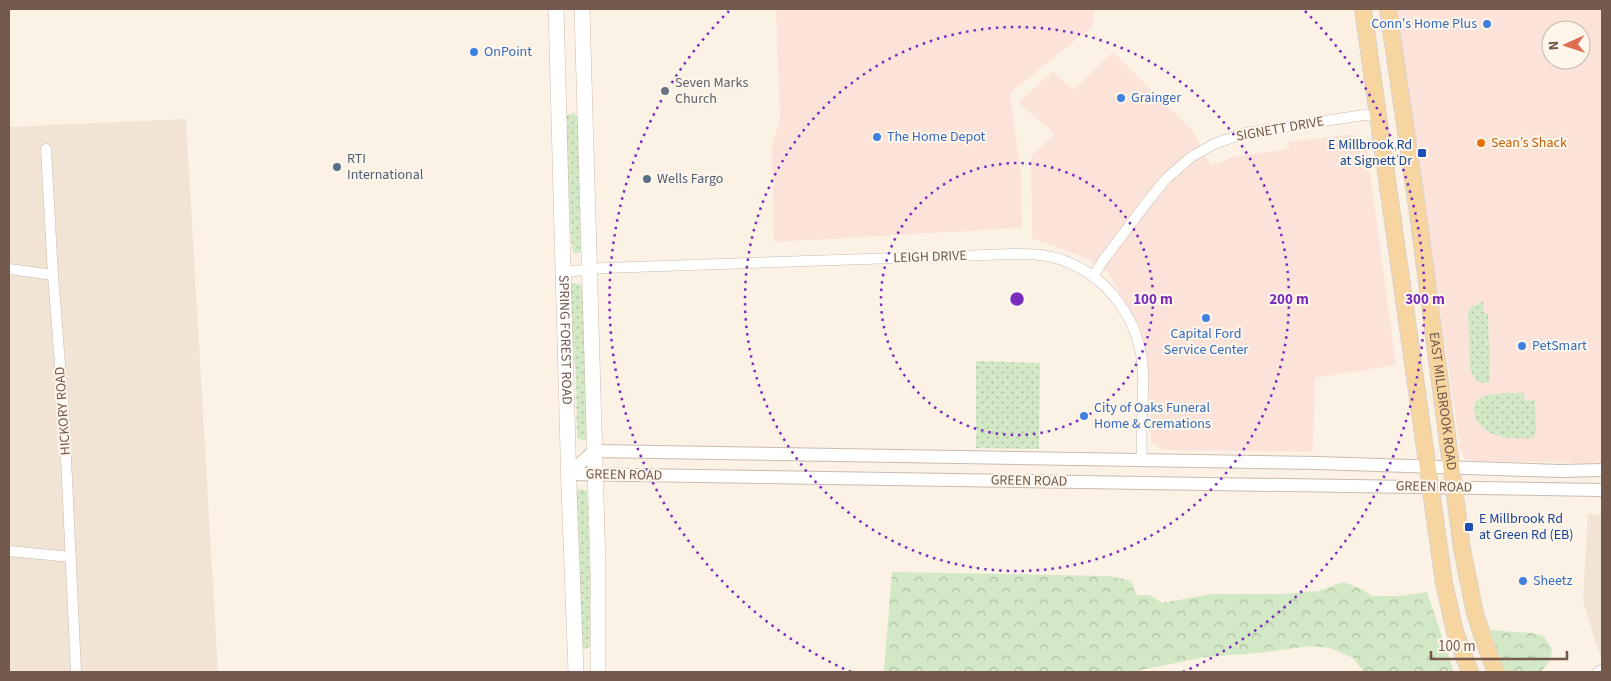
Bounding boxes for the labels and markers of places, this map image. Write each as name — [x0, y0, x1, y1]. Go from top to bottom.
place label: Conn's Home Plus — [1371, 14, 1477, 34]
marker: Conn's Home Plus — [1481, 18, 1493, 30]
place label: OnPoint — [484, 42, 532, 62]
marker: OnPoint — [468, 46, 480, 58]
place label: Seven Marks Church — [675, 73, 748, 109]
marker: Seven Marks Church — [659, 85, 671, 97]
place label: Grainger — [1131, 88, 1181, 108]
marker: Grainger — [1115, 92, 1127, 104]
place label: The Home Depot — [887, 127, 986, 147]
marker: The Home Depot — [871, 131, 883, 143]
place label: Sean’s Shack — [1491, 133, 1567, 153]
place label: E Millbrook Rd at Signett Dr — [1328, 135, 1412, 171]
marker: Sean’s Shack — [1475, 137, 1487, 149]
marker: E Millbrook Rd at Signett Dr — [1416, 147, 1428, 159]
place label: RTI International — [347, 149, 424, 185]
marker: RTI International — [331, 161, 343, 173]
place label: Wells Fargo — [657, 169, 723, 189]
marker: Wells Fargo — [641, 173, 653, 185]
centre of rings — [1008, 290, 1026, 308]
marker: Capital Ford Service Center — [1200, 312, 1212, 324]
place label: Capital Ford Service Center — [1164, 324, 1248, 360]
place label: PetSmart — [1532, 336, 1587, 356]
marker: PetSmart — [1516, 340, 1528, 352]
place label: City of Oaks Funeral Home & Cremations — [1094, 398, 1211, 434]
marker: City of Oaks Funeral Home & Cremations — [1078, 410, 1090, 422]
place label: E Millbrook Rd at Green Rd (EB) — [1479, 509, 1574, 545]
marker: E Millbrook Rd at Green Rd (EB) — [1463, 521, 1475, 533]
place label: Sheetz — [1533, 571, 1573, 591]
marker: Sheetz — [1517, 575, 1529, 587]

